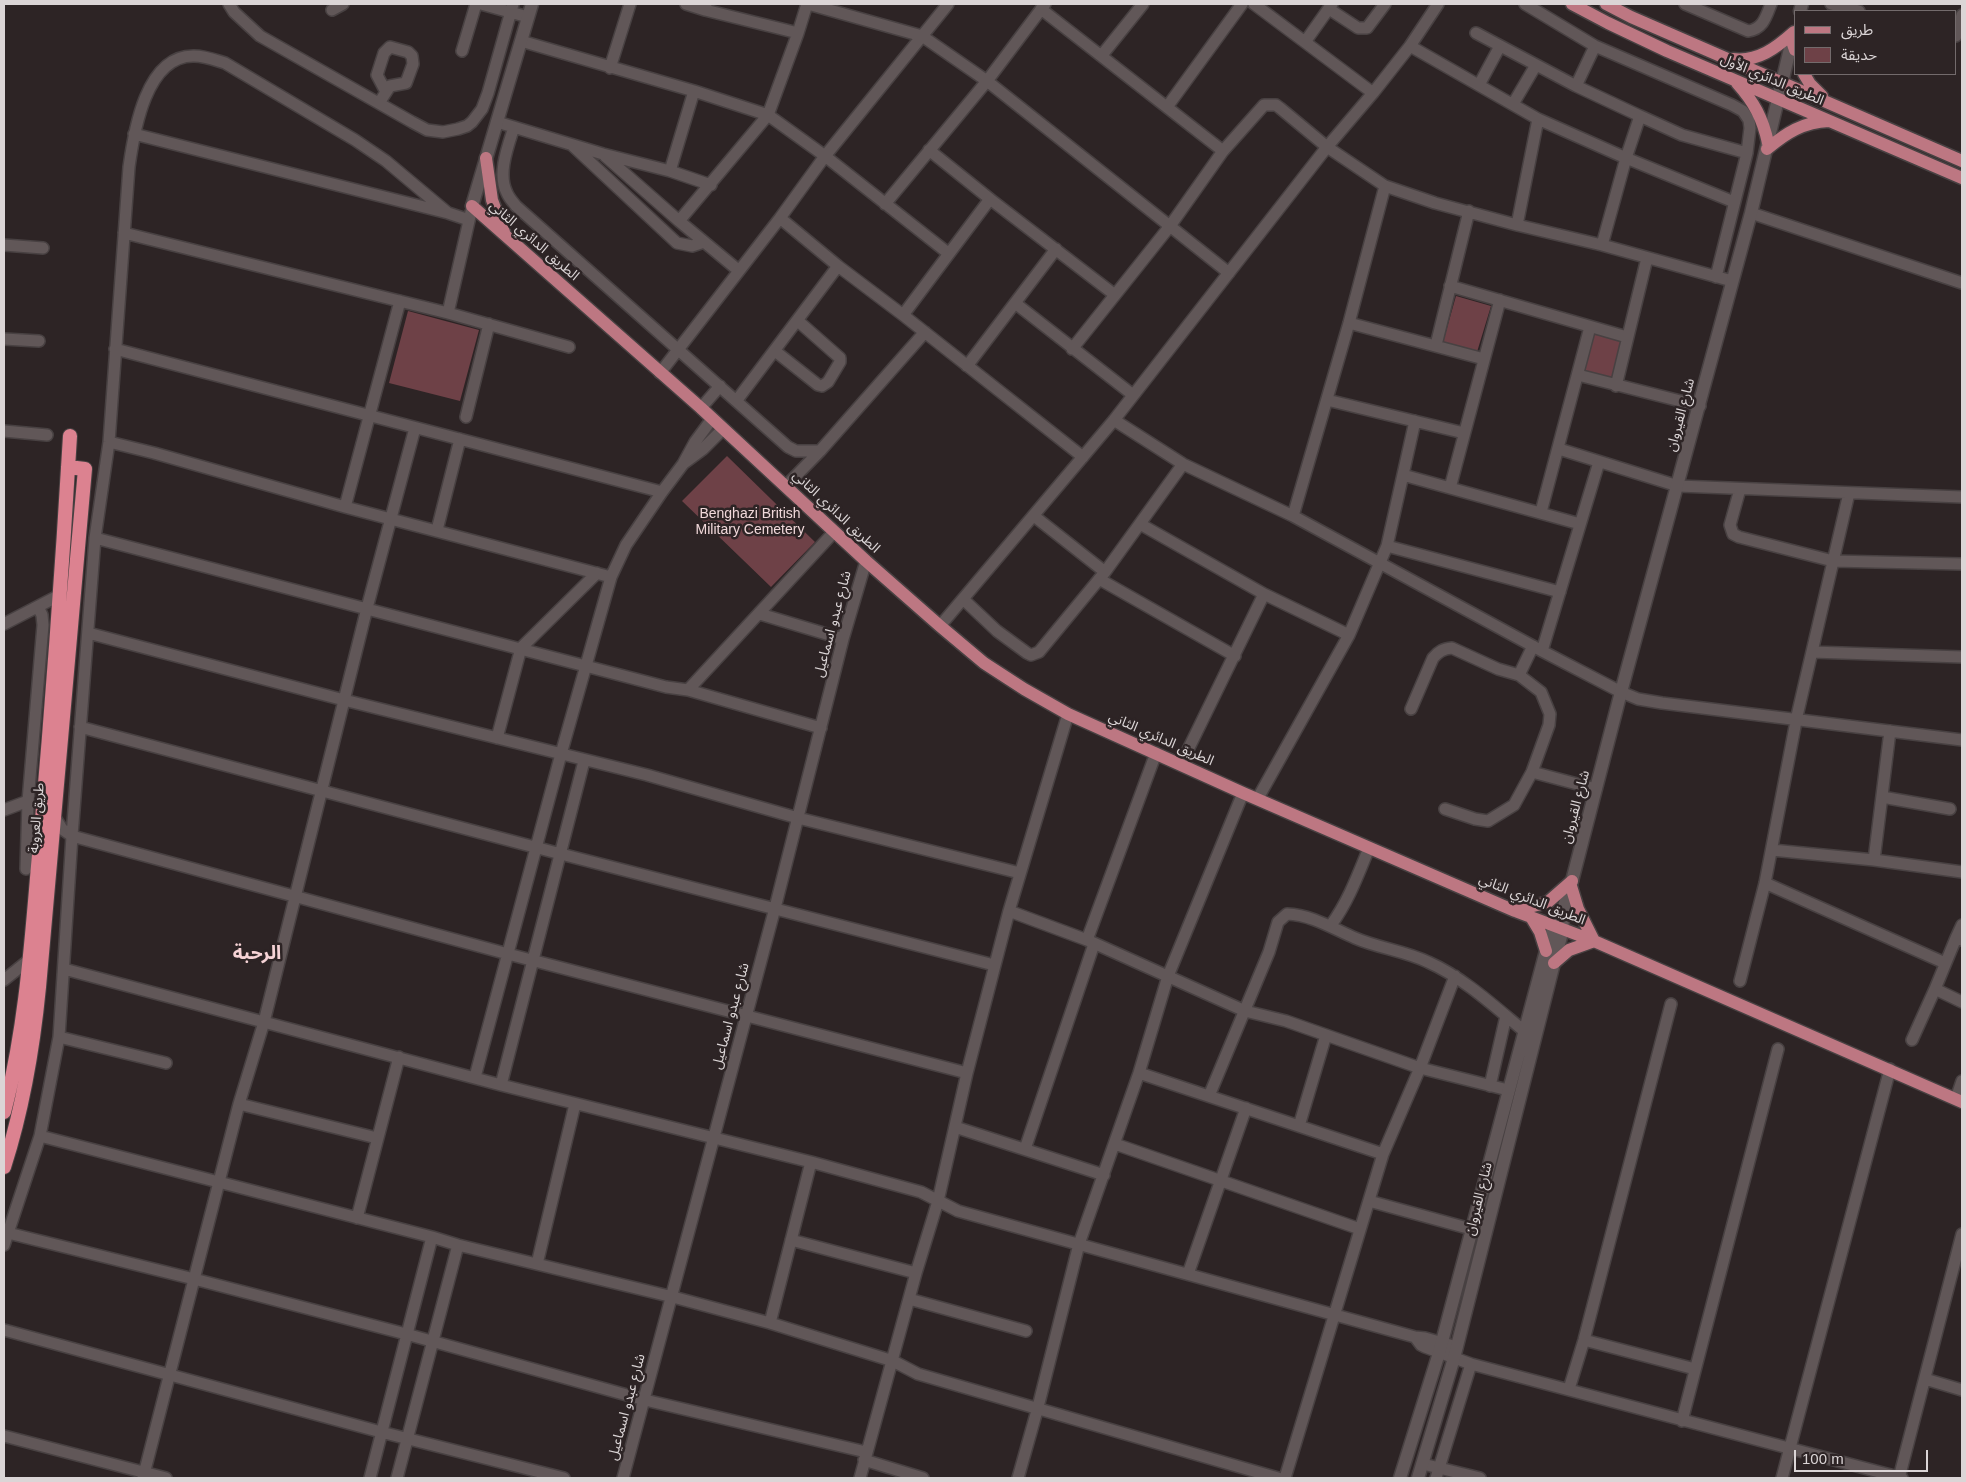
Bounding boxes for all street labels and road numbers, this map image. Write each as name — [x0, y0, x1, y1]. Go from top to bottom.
street label: الطريق الدائري الأول — [1718, 51, 1826, 109]
street label: الطريق الدائري الثاني — [486, 197, 582, 285]
street label: شارع القيروان — [1663, 377, 1699, 453]
street label: الطريق الدائري الثاني — [789, 467, 883, 557]
street label: شارع عبدو اسماعيل — [811, 569, 855, 679]
street label: الطريق الدائري الثاني — [1106, 708, 1216, 770]
street label: شارع القيروان — [1558, 769, 1594, 845]
street label: طريق العروبة — [26, 782, 48, 854]
street label: الطريق الدائري الثاني — [1476, 871, 1588, 929]
street label: شارع عبدو اسماعيل — [709, 961, 753, 1071]
street label: شارع القيروان — [1462, 1161, 1496, 1237]
street label: شارع عبدو اسماعيل — [605, 1352, 649, 1462]

